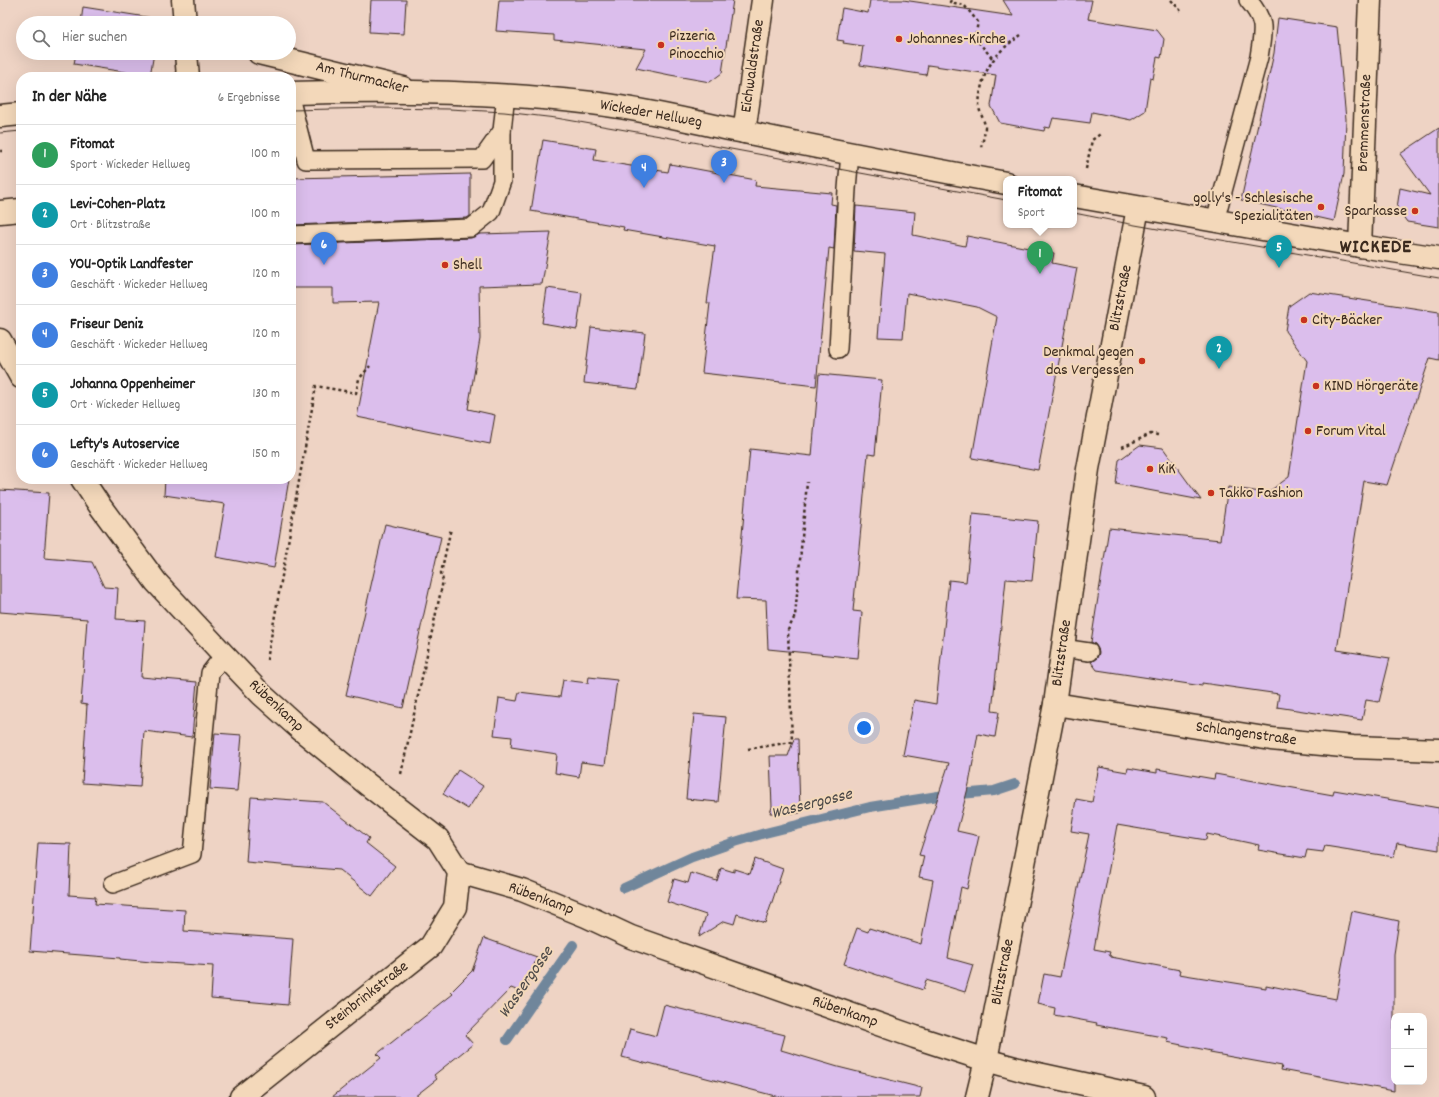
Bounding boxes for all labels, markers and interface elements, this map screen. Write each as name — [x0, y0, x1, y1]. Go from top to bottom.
search box — [16, 16, 296, 60]
street label: Eichwaldstraße — [735, 18, 771, 114]
place label: Pizzeria Pinocchio — [669, 25, 724, 66]
icon: search — [30, 27, 52, 49]
text: Hier suchen — [62, 27, 127, 49]
place label: Johannes-Kirche — [907, 28, 1006, 51]
marker: Johannes-Kirche — [894, 34, 904, 44]
marker: Pizzeria Pinocchio — [656, 40, 666, 50]
street label: Am Thurmacker — [313, 55, 411, 101]
street label: Bremmenstraße — [1352, 74, 1378, 172]
text: In der Nähe — [32, 86, 107, 110]
text: 6 Ergebnisse — [218, 89, 280, 108]
street label: Wickeder Hellweg — [598, 94, 704, 134]
text: Fitomat — [70, 134, 115, 156]
text: 1 — [44, 145, 46, 164]
text: 100 m — [251, 145, 280, 164]
pin: 3 — [711, 150, 737, 183]
pin: 4 — [631, 155, 657, 188]
text: Sport · Wickeder Hellweg — [70, 156, 190, 175]
popup — [1003, 176, 1077, 228]
text: Fitomat — [1018, 182, 1062, 204]
place label: golly's - Schlesische Spezialitäten — [1193, 187, 1313, 228]
text: Levi-Cohen-Platz — [70, 194, 165, 216]
place label: Sparkasse — [1345, 200, 1407, 223]
marker: golly's - Schlesische Spezialitäten — [1316, 202, 1326, 212]
text: Sport — [1018, 204, 1045, 223]
text: 2 — [42, 205, 48, 224]
text: 100 m — [251, 205, 280, 224]
marker: Sparkasse — [1410, 206, 1420, 216]
text: Ort · Blitzstraße — [70, 216, 150, 235]
pin: 6 — [311, 232, 337, 265]
district label: WICKEDE — [1340, 234, 1412, 262]
pin: 5 — [1266, 235, 1292, 268]
pin: 1 — [1027, 241, 1053, 274]
text: YOU-Optik Landfester — [70, 254, 193, 276]
place label: Shell — [453, 254, 482, 277]
marker: Shell — [440, 260, 450, 270]
street label: Blitzstraße — [1103, 263, 1139, 333]
text: 3 — [42, 265, 48, 284]
text: 120 m — [252, 265, 280, 284]
text: Geschäft · Wickeder Hellweg — [70, 276, 208, 295]
place label: City-Bäcker — [1312, 309, 1382, 332]
text: Friseur Deniz — [70, 314, 143, 336]
marker: City-Bäcker — [1299, 315, 1309, 325]
text: 4 — [42, 325, 48, 344]
text: 120 m — [252, 325, 280, 344]
text: Geschäft · Wickeder Hellweg — [70, 336, 208, 355]
pin: 2 — [1206, 336, 1232, 369]
place label: Denkmal gegen das Vergessen — [1043, 341, 1134, 382]
marker: Denkmal gegen das Vergessen — [1137, 356, 1147, 366]
text: Johanna Oppenheimer — [70, 374, 195, 396]
place label: KIND Hörgeräte — [1324, 375, 1418, 398]
marker: KIND Hörgeräte — [1311, 381, 1321, 391]
text: 5 — [42, 385, 48, 404]
text: 130 m — [252, 385, 280, 404]
text: Ort · Wickeder Hellweg — [70, 396, 180, 415]
place label: Forum Vital — [1316, 420, 1386, 443]
marker: Forum Vital — [1303, 426, 1313, 436]
text: Lefty's Autoservice — [70, 434, 179, 456]
text: 6 — [42, 445, 48, 464]
text: 150 m — [252, 445, 280, 464]
text: Geschäft · Wickeder Hellweg — [70, 456, 208, 475]
place label: KiK — [1158, 458, 1176, 481]
marker: KiK — [1145, 464, 1155, 474]
place label: Takko Fashion — [1219, 482, 1303, 505]
marker: Takko Fashion — [1206, 488, 1216, 498]
street label: Blitzstraße — [1046, 618, 1078, 688]
street label: Rübenkamp — [243, 674, 309, 738]
street label: Schlangenstraße — [1194, 716, 1298, 752]
your location — [854, 718, 874, 738]
water label: Wassergosse — [769, 783, 856, 827]
street label: Rübenkamp — [505, 876, 577, 922]
street label: Blitzstraße — [985, 937, 1021, 1007]
water label: Wassergosse — [493, 941, 561, 1024]
street label: Steinbrinkstraße — [320, 956, 414, 1036]
street label: Rübenkamp — [809, 990, 881, 1034]
map controls — [1391, 1013, 1427, 1085]
button: + — [1391, 1013, 1427, 1049]
button: − — [1391, 1049, 1427, 1085]

